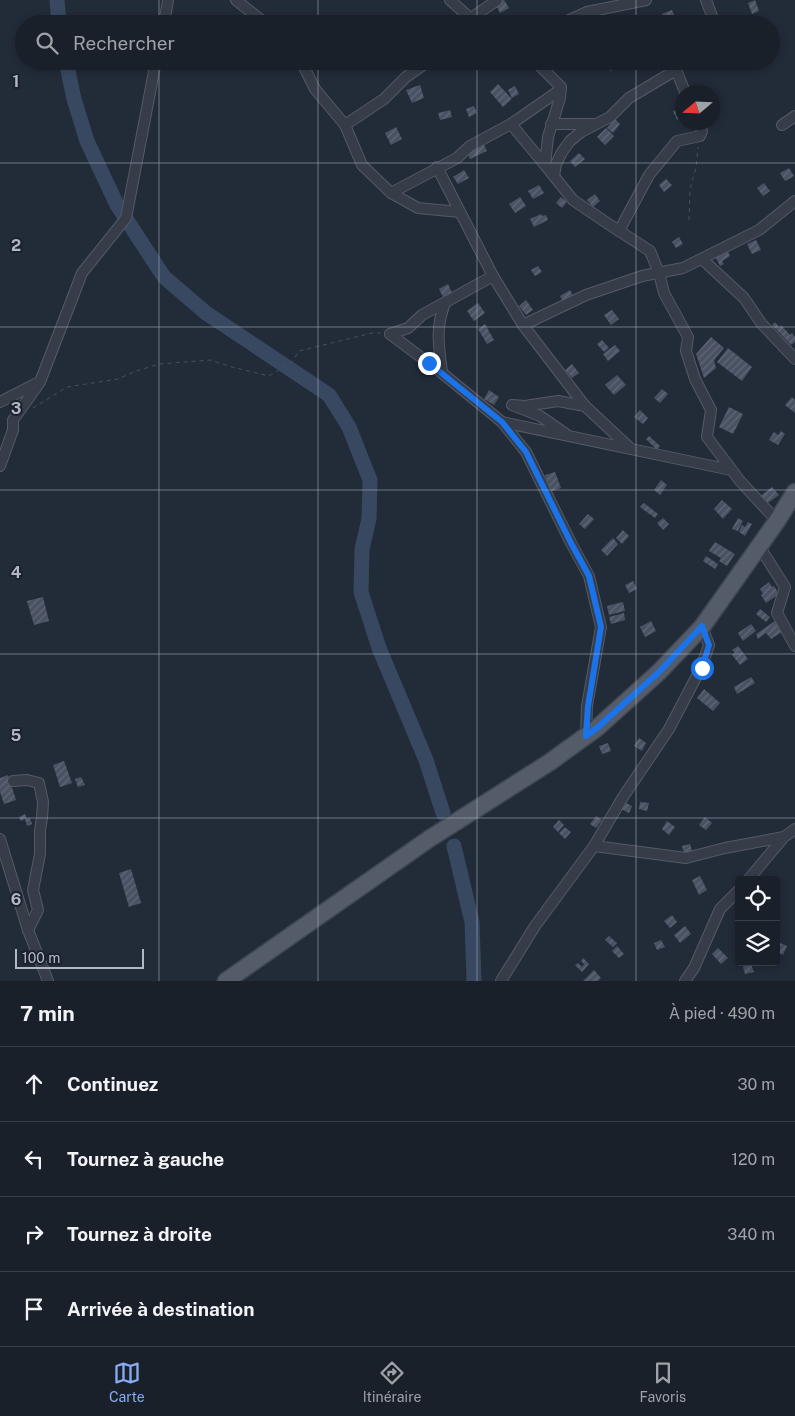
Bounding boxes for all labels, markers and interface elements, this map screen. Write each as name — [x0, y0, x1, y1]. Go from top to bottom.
search box — [15, 15, 780, 70]
icon: search — [33, 29, 61, 57]
text: Rechercher — [73, 32, 175, 54]
text: 1 — [13, 72, 19, 91]
north arrow — [675, 85, 720, 130]
text: 2 — [11, 236, 21, 255]
route end — [418, 352, 441, 375]
text: 3 — [11, 399, 21, 418]
text: 4 — [11, 563, 22, 582]
route start — [691, 657, 714, 680]
text: 5 — [11, 726, 22, 745]
map controls — [735, 876, 780, 966]
button: locate — [735, 876, 780, 921]
text: 6 — [11, 890, 21, 909]
button: layers — [735, 921, 780, 966]
scale bar — [15, 946, 144, 969]
text: 100 m — [22, 950, 60, 966]
text: 7 min — [20, 1001, 75, 1026]
text: À pied · 490 m — [669, 1004, 775, 1023]
icon: ahead — [20, 1070, 48, 1098]
text: Continuez — [67, 1073, 158, 1095]
text: 30 m — [738, 1075, 775, 1094]
icon: left — [20, 1145, 48, 1173]
text: Tournez à gauche — [67, 1148, 224, 1170]
text: 120 m — [731, 1150, 775, 1169]
icon: right — [20, 1220, 48, 1248]
text: Tournez à droite — [67, 1223, 212, 1245]
text: 340 m — [727, 1225, 775, 1244]
icon: arrive — [20, 1295, 48, 1323]
text: Arrivée à destination — [67, 1298, 255, 1320]
tab: Carte — [109, 1359, 145, 1405]
tab: Itinéraire — [363, 1359, 421, 1405]
tab: Favoris — [639, 1359, 686, 1405]

